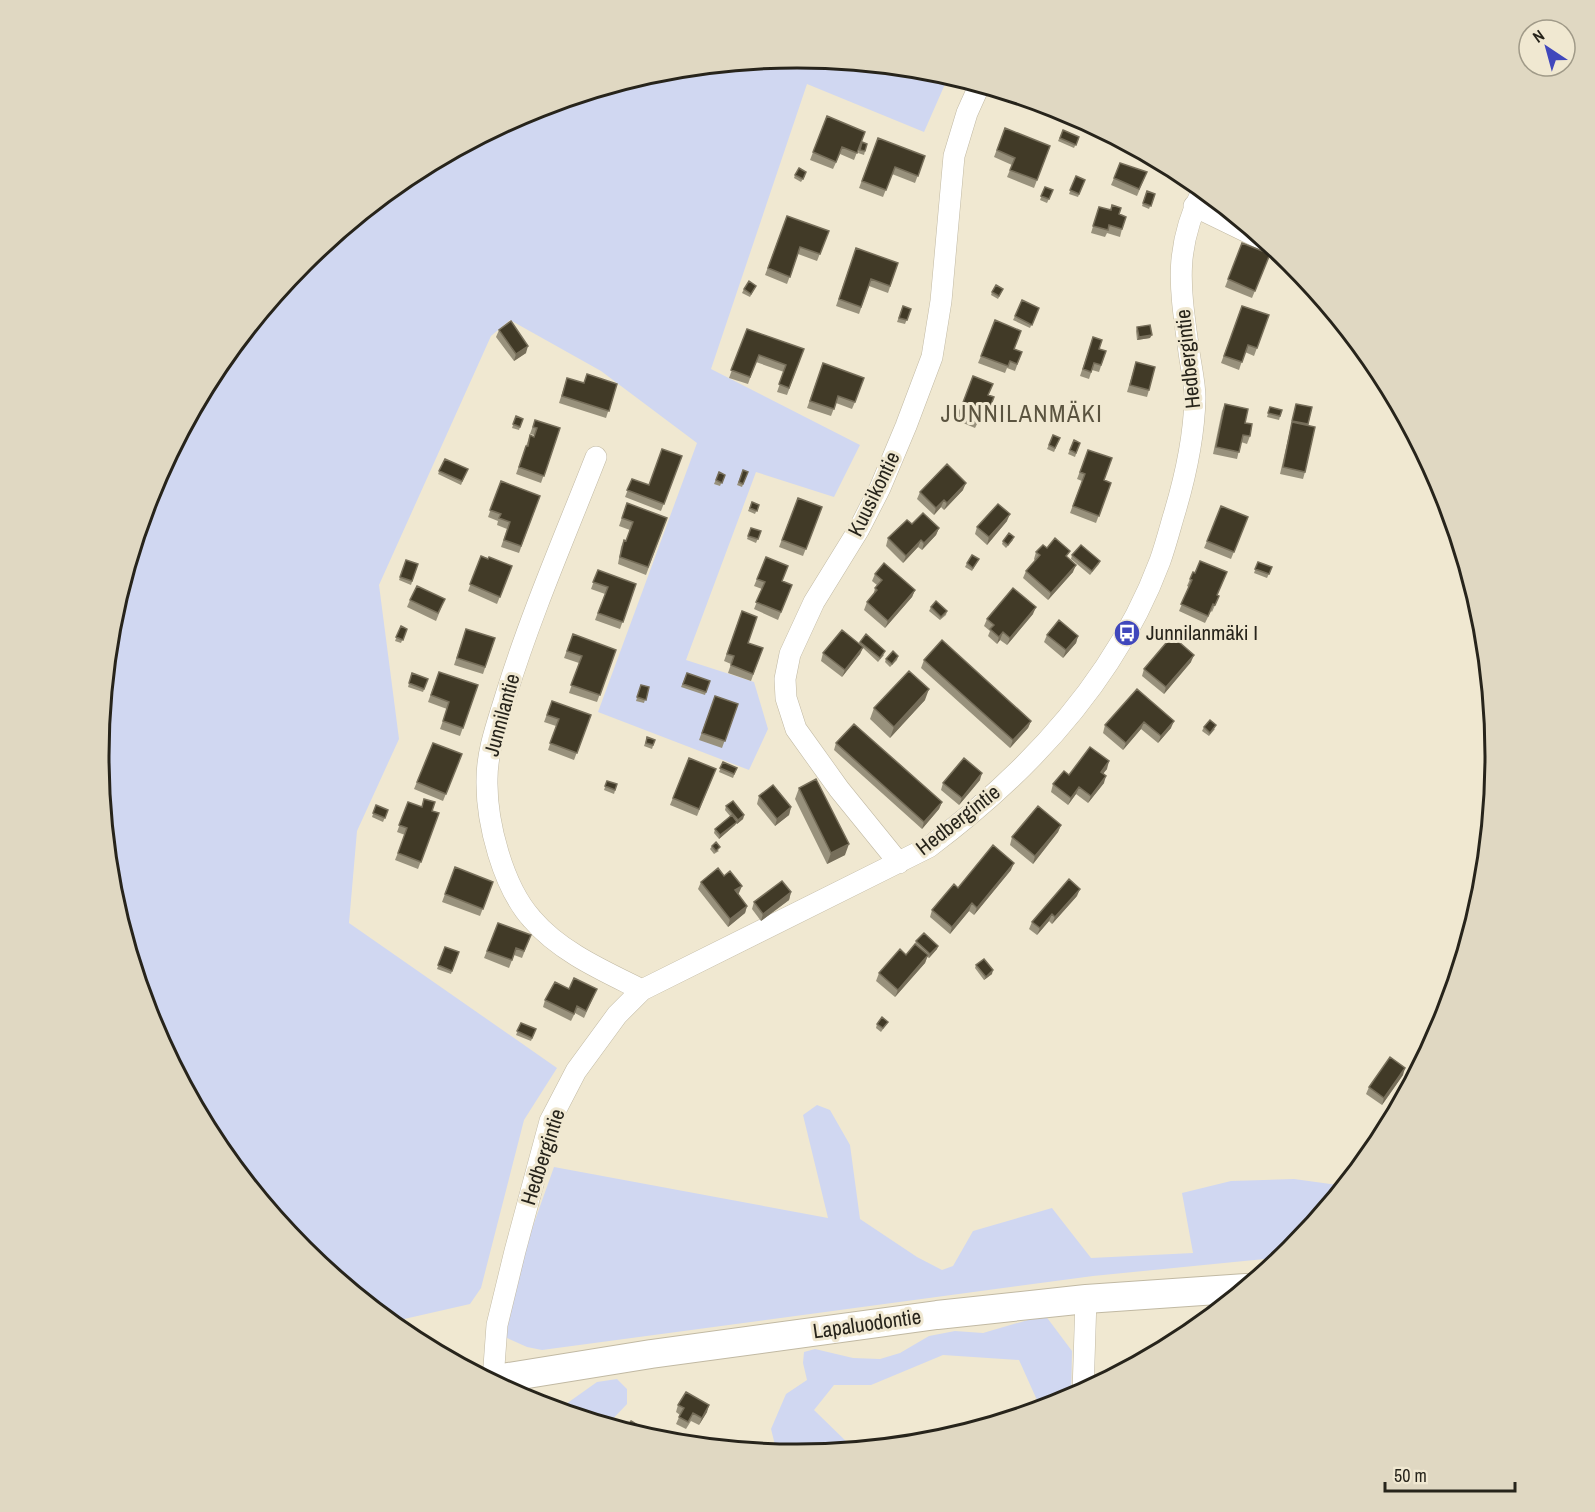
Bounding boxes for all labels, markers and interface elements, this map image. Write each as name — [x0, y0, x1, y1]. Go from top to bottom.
north arrow — [1517, 18, 1577, 78]
text: N — [1528, 24, 1548, 48]
street label: Hedbergintie — [1168, 308, 1207, 410]
district label: JUNNILANMÄKI — [941, 397, 1103, 429]
street label: Kuusikontie — [841, 447, 907, 541]
bus stop icon: Junnilanmäki I — [1112, 618, 1142, 648]
place label: Junnilanmäki I — [1146, 618, 1258, 647]
street label: Junnilantie — [477, 670, 526, 759]
street label: Hedbergintie — [910, 778, 1006, 862]
street label: Hedbergintie — [513, 1105, 572, 1209]
street label: Lapaluodontie — [811, 1302, 923, 1345]
scale bar — [1385, 1455, 1516, 1493]
text: 50 m — [1394, 1463, 1427, 1488]

